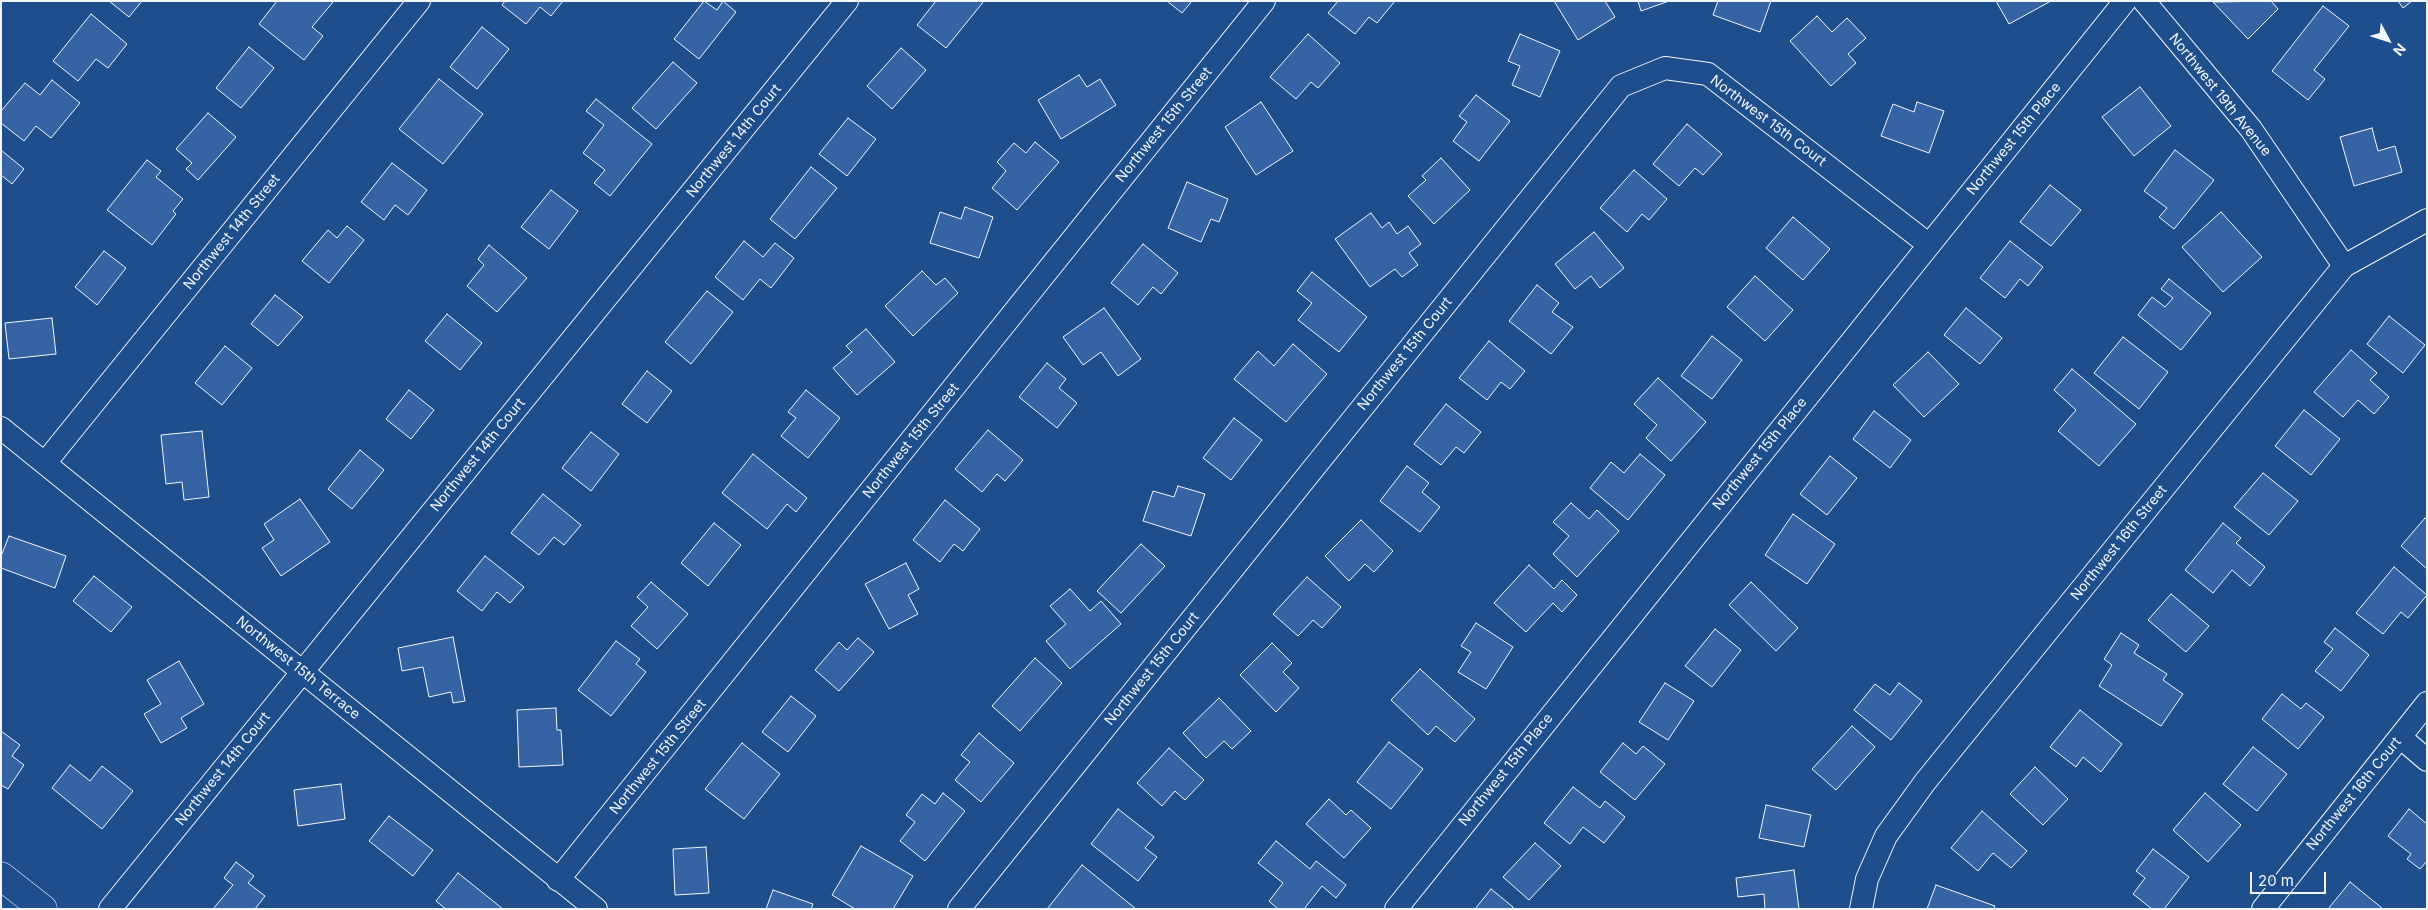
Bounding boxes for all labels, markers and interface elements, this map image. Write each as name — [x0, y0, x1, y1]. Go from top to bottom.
north arrow — [2363, 15, 2413, 65]
street label: Northwest 19th Avenue — [2165, 30, 2275, 160]
text: N — [2390, 40, 2410, 60]
street label: Northwest 15th Street — [1112, 64, 1216, 186]
street label: Northwest 15th Court — [1707, 72, 1829, 170]
street label: Northwest 15th Place — [1963, 79, 2065, 199]
street label: Northwest 14th Court — [683, 81, 785, 201]
street label: Northwest 14th Street — [180, 171, 284, 293]
street label: Northwest 15th Court — [1354, 294, 1456, 414]
street label: Northwest 15th Street — [859, 380, 963, 502]
street label: Northwest 15th Place — [1709, 394, 1811, 514]
street label: Northwest 14th Court — [427, 395, 529, 515]
street label: Northwest 16th Street — [2067, 482, 2171, 604]
street label: Northwest 15th Court — [1101, 609, 1203, 729]
street label: Northwest 15th Terrace — [233, 613, 363, 723]
street label: Northwest 15th Street — [606, 696, 710, 818]
street label: Northwest 14th Court — [172, 709, 274, 829]
street label: Northwest 15th Place — [1455, 710, 1557, 830]
street label: Northwest 16th Court — [2303, 734, 2405, 854]
scale bar — [2253, 862, 2329, 894]
text: 20 m — [2258, 871, 2294, 890]

